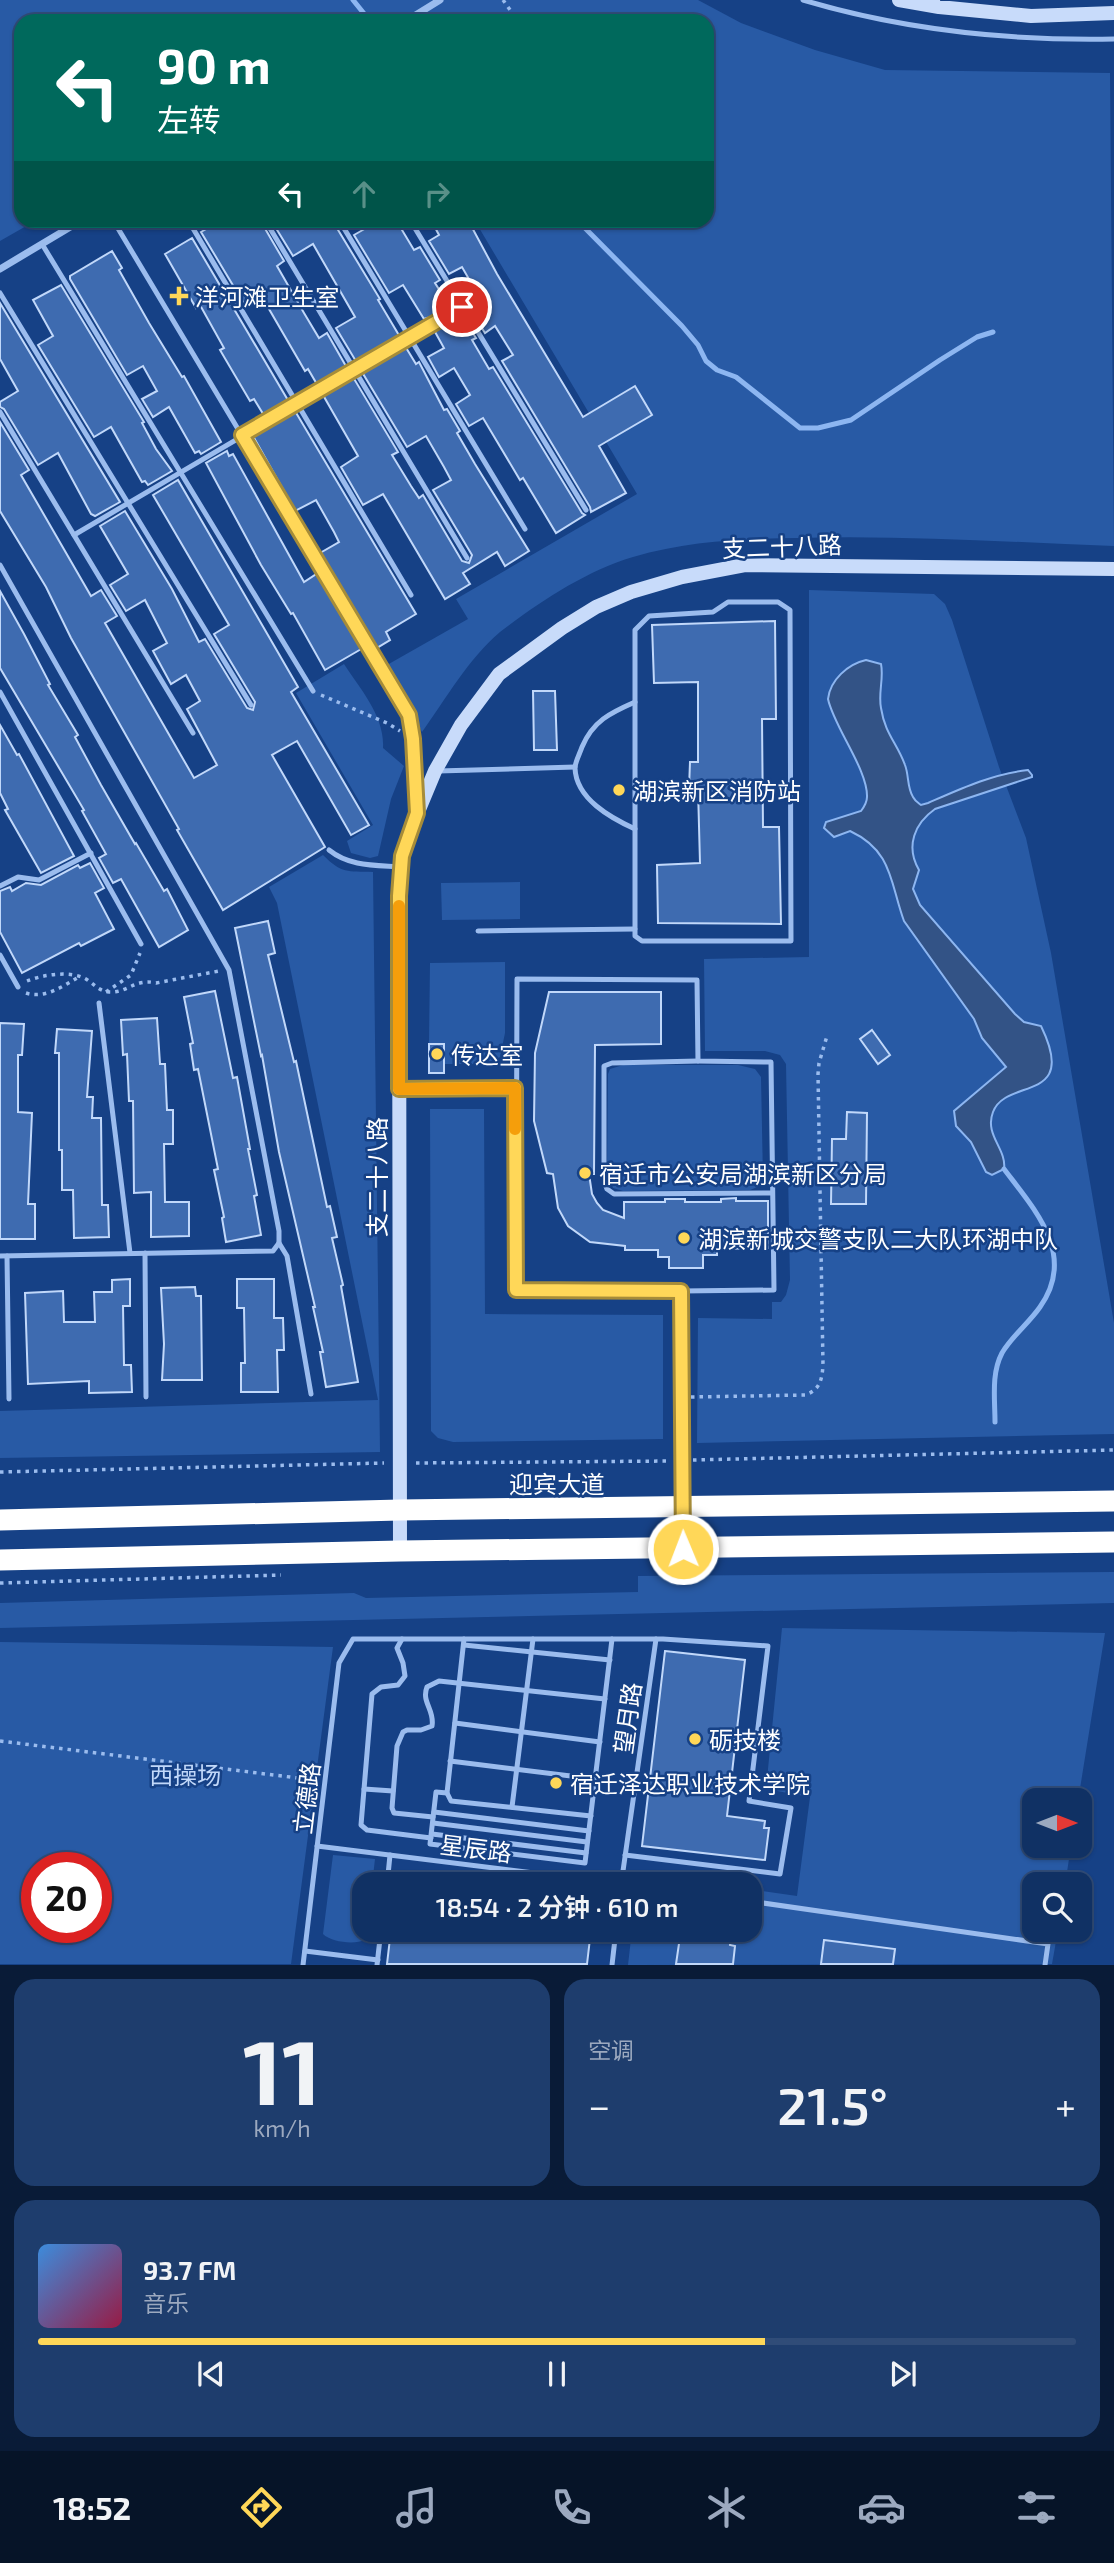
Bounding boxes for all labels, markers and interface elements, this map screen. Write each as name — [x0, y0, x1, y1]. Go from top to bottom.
text: 90 m — [157, 35, 271, 94]
icon: left — [42, 42, 133, 133]
text: 左转 — [157, 100, 221, 138]
icon: left — [272, 175, 310, 213]
icon: ahead — [345, 175, 383, 213]
icon: right — [418, 175, 456, 213]
pin — [432, 277, 492, 337]
place label: 洋河滩卫生室 — [195, 282, 339, 311]
marker: 洋河滩卫生室 — [169, 286, 189, 306]
icon: arrive — [443, 288, 481, 326]
street label: 支二十八路 — [722, 529, 842, 563]
place label: 湖滨新区消防站 — [633, 776, 801, 805]
marker: 湖滨新区消防站 — [611, 782, 627, 798]
place label: 传达室 — [451, 1040, 523, 1069]
marker: 传达室 — [429, 1046, 445, 1062]
street label: 支二十八路 — [362, 1117, 391, 1237]
place label: 宿迁市公安局湖滨新区分局 — [599, 1159, 887, 1188]
marker: 宿迁市公安局湖滨新区分局 — [577, 1165, 593, 1181]
place label: 湖滨新城交警支队二大队环湖中队 — [698, 1224, 1058, 1253]
marker: 湖滨新城交警支队二大队环湖中队 — [676, 1230, 692, 1246]
street label: 迎宾大道 — [509, 1469, 605, 1498]
position arrow — [646, 1512, 720, 1586]
street label: 望月路 — [608, 1680, 646, 1756]
place label: 砺技楼 — [709, 1725, 781, 1754]
marker: 砺技楼 — [687, 1731, 703, 1747]
park label: 西操场 — [149, 1760, 221, 1789]
street label: 立德路 — [287, 1761, 325, 1835]
place label: 宿迁泽达职业技术学院 — [570, 1769, 810, 1798]
marker: 宿迁泽达职业技术学院 — [548, 1775, 564, 1791]
north arrow — [1022, 1788, 1092, 1858]
map controls — [1022, 1788, 1092, 1942]
street label: 星辰路 — [439, 1829, 513, 1867]
speed limit sign: 20 — [21, 1852, 112, 1943]
button: search — [1022, 1872, 1092, 1942]
text: 18:54 · 2 分钟 · 610 m — [436, 1891, 678, 1922]
text: 11 — [243, 2014, 321, 2123]
text: 空调 — [588, 2036, 634, 2064]
text: 21.5° — [777, 2073, 888, 2135]
text: − — [588, 2082, 610, 2128]
text: + — [1055, 2082, 1076, 2128]
text: km/h — [253, 2114, 311, 2142]
text: 93.7 FM — [143, 2254, 236, 2285]
text: 音乐 — [143, 2289, 189, 2317]
icon: previous — [192, 2355, 230, 2393]
icon: pause — [538, 2355, 576, 2393]
icon: next — [884, 2355, 922, 2393]
icon: directions — [237, 2483, 286, 2532]
icon: music — [392, 2483, 441, 2532]
icon: phone — [547, 2483, 596, 2532]
icon: climate — [702, 2483, 751, 2532]
icon: car — [857, 2483, 906, 2532]
icon: filters — [1012, 2483, 1061, 2532]
text: 18:52 — [53, 2488, 131, 2526]

